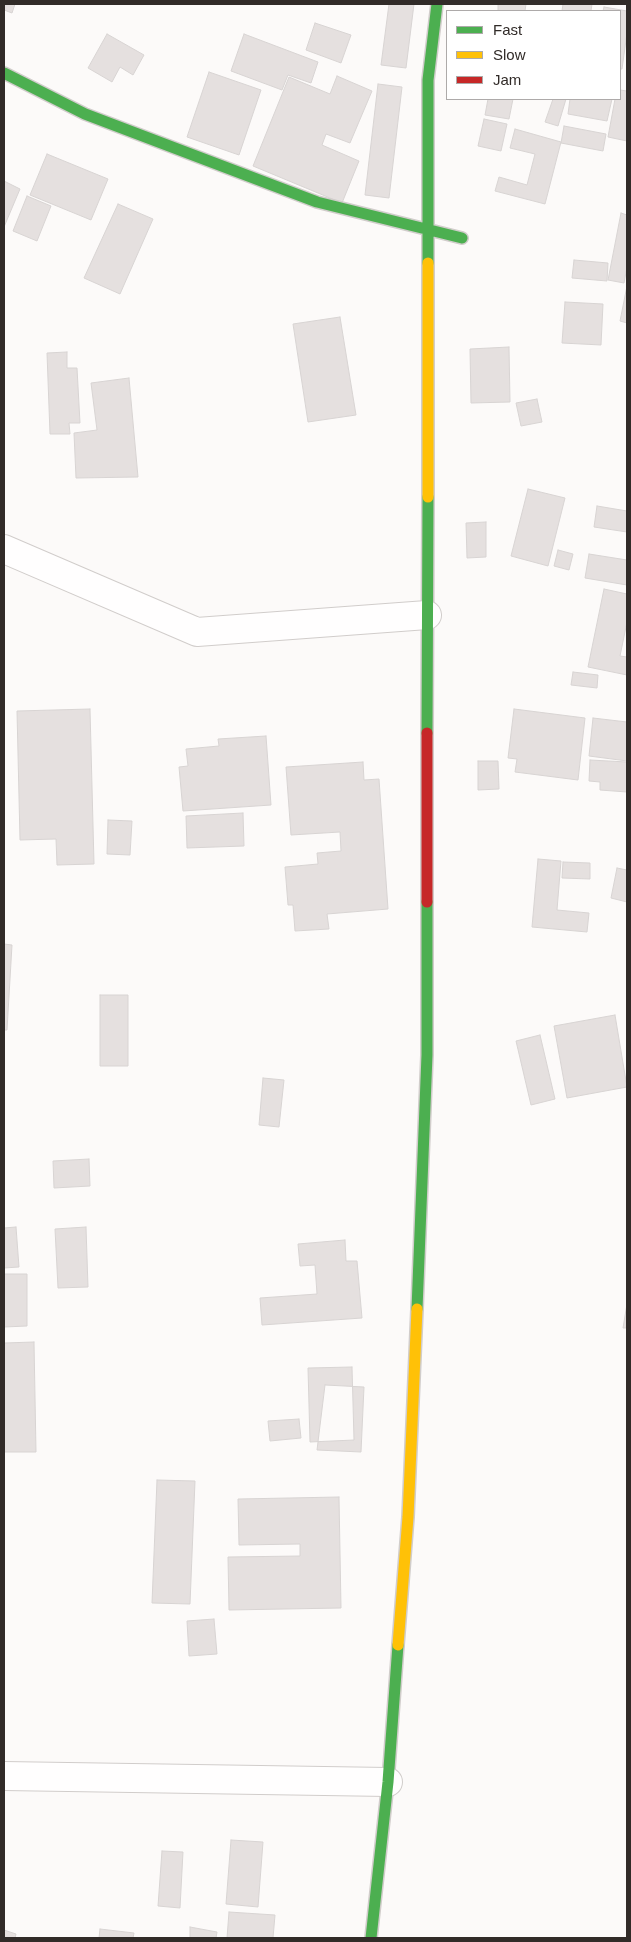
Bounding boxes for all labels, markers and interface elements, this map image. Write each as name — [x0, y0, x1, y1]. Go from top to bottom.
legend — [446, 10, 621, 100]
text: Fast — [493, 21, 522, 38]
text: Slow — [493, 46, 526, 63]
text: Jam — [493, 71, 521, 88]

